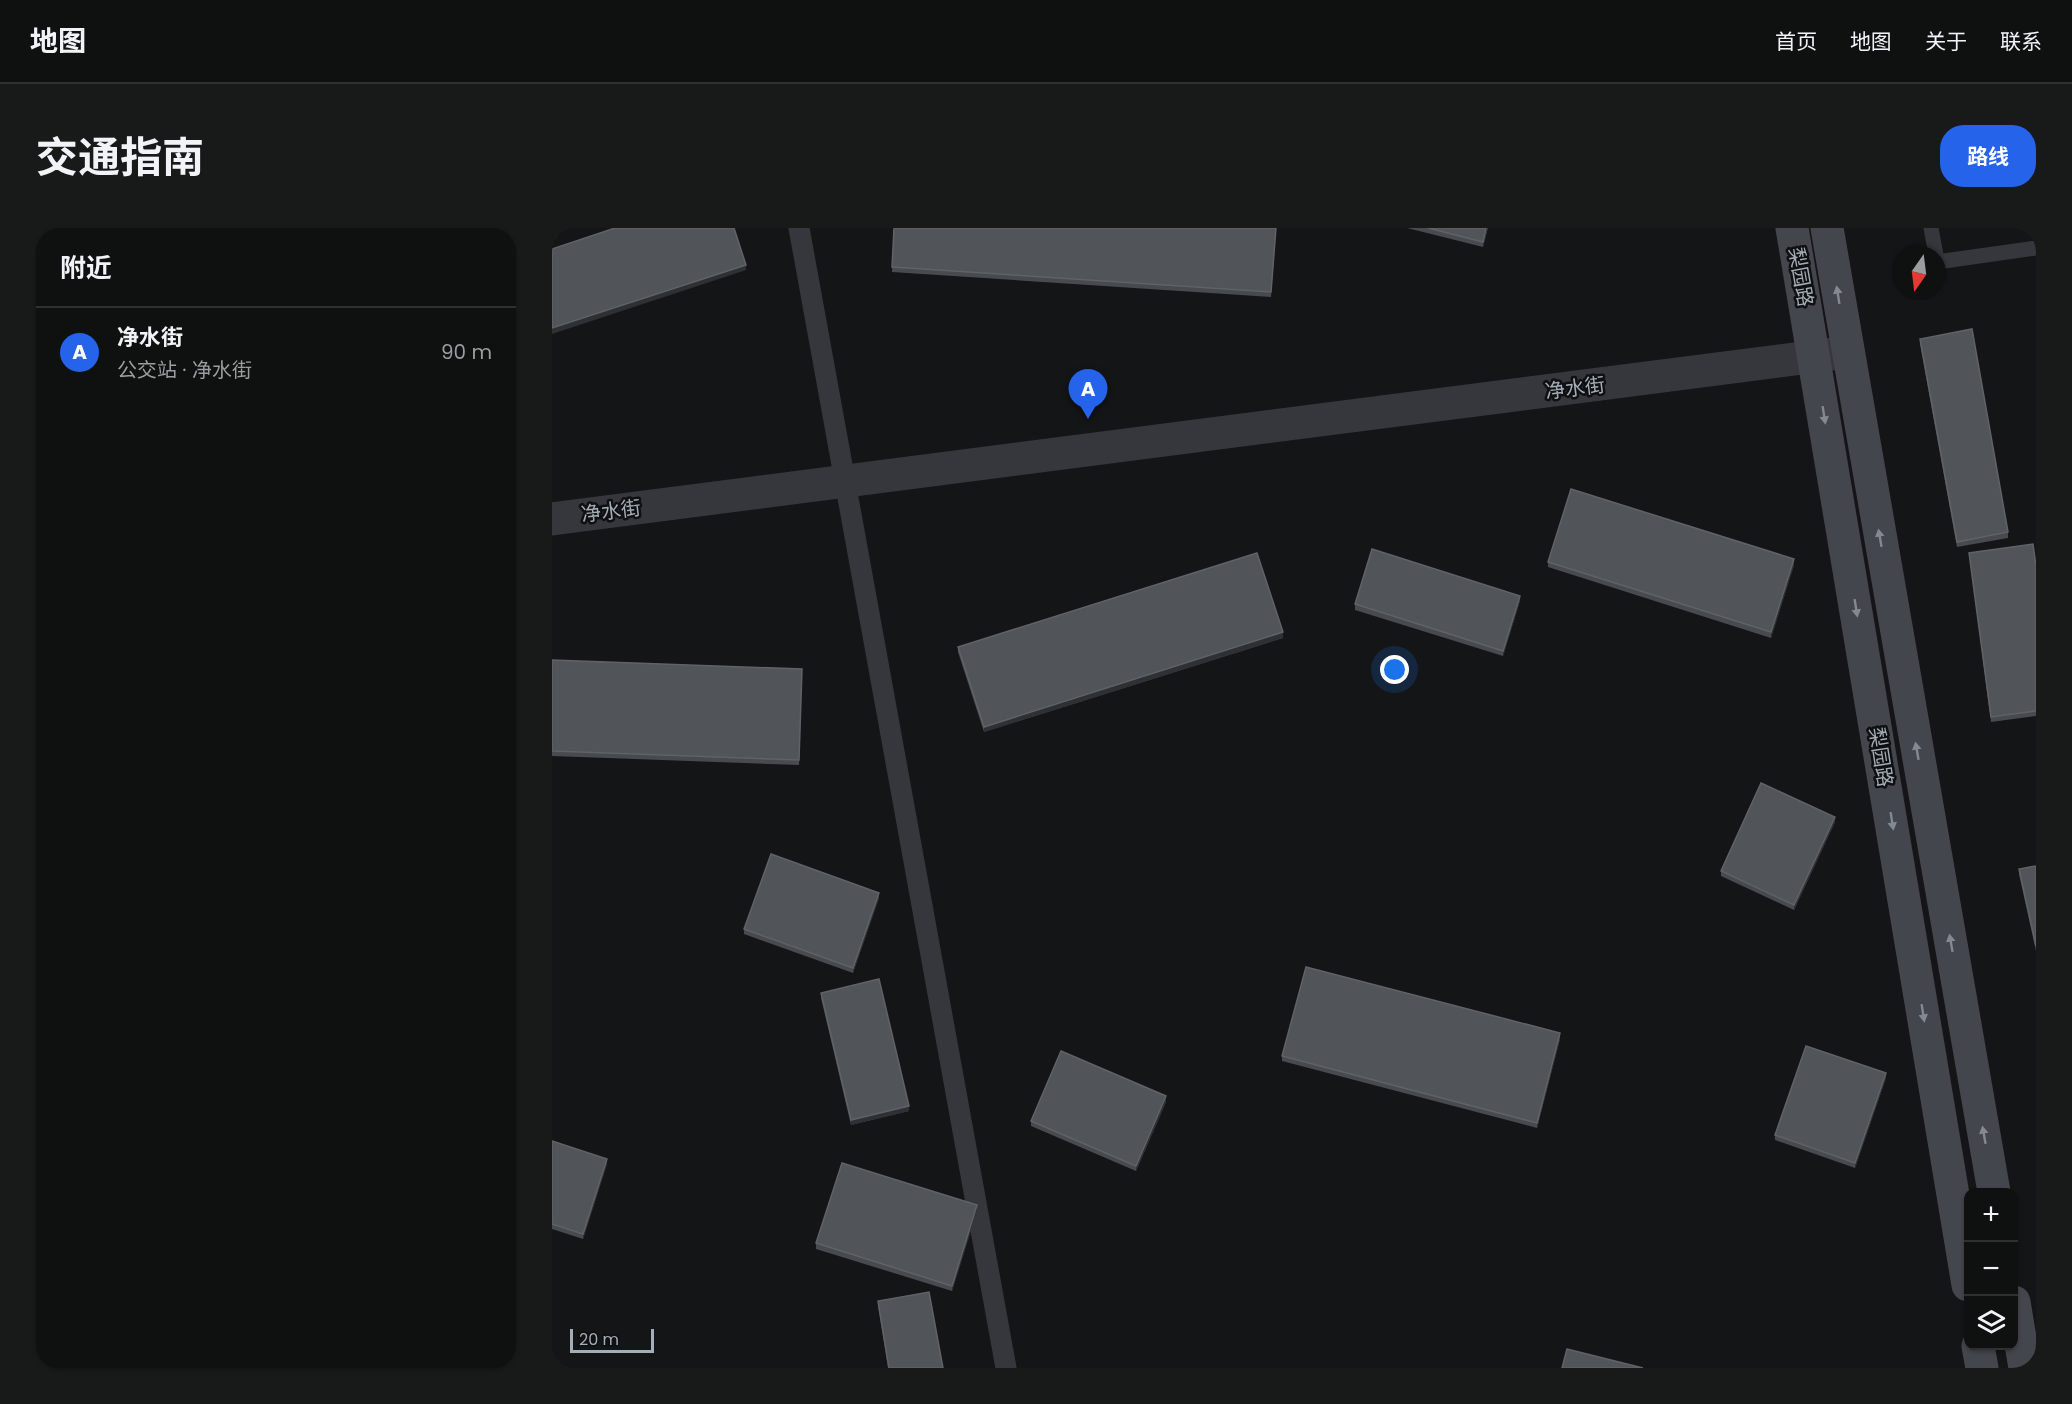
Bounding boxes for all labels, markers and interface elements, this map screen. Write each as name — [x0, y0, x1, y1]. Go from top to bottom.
text: 地图 — [30, 22, 86, 61]
text: 首页 — [1775, 27, 1817, 56]
text: 地图 — [1850, 27, 1892, 56]
text: 关于 — [1925, 27, 1967, 56]
text: 联系 — [2000, 27, 2042, 56]
button: 路线 — [1940, 125, 2036, 187]
text: 交通指南 — [36, 128, 204, 187]
street label: 梨园路 — [1782, 245, 1820, 309]
north arrow — [1892, 246, 1946, 300]
text: 附近 — [60, 250, 112, 286]
one-way arrow — [1833, 285, 1842, 304]
text: 净水街 — [117, 322, 183, 353]
text: A — [72, 338, 87, 366]
text: 90 m — [441, 338, 492, 366]
text: 公交站 · 净水街 — [117, 356, 252, 384]
pin: A — [1068, 370, 1108, 419]
street label: 净水街 — [1544, 370, 1606, 406]
one-way arrow — [1820, 406, 1829, 425]
street label: 净水街 — [580, 493, 642, 529]
one-way arrow — [1875, 528, 1884, 547]
one-way arrow — [1852, 598, 1861, 617]
your location — [1380, 655, 1409, 684]
street label: 梨园路 — [1862, 725, 1900, 789]
one-way arrow — [1912, 741, 1921, 760]
one-way arrow — [1887, 811, 1896, 830]
one-way arrow — [1946, 933, 1955, 952]
one-way arrow — [1919, 1004, 1928, 1023]
one-way arrow — [1980, 1125, 1989, 1144]
map controls — [1964, 1188, 2018, 1350]
button: + — [1964, 1188, 2018, 1242]
button: − — [1964, 1242, 2018, 1296]
button: layers — [1964, 1296, 2018, 1350]
scale bar — [570, 1326, 654, 1354]
text: 20 m — [579, 1328, 619, 1351]

